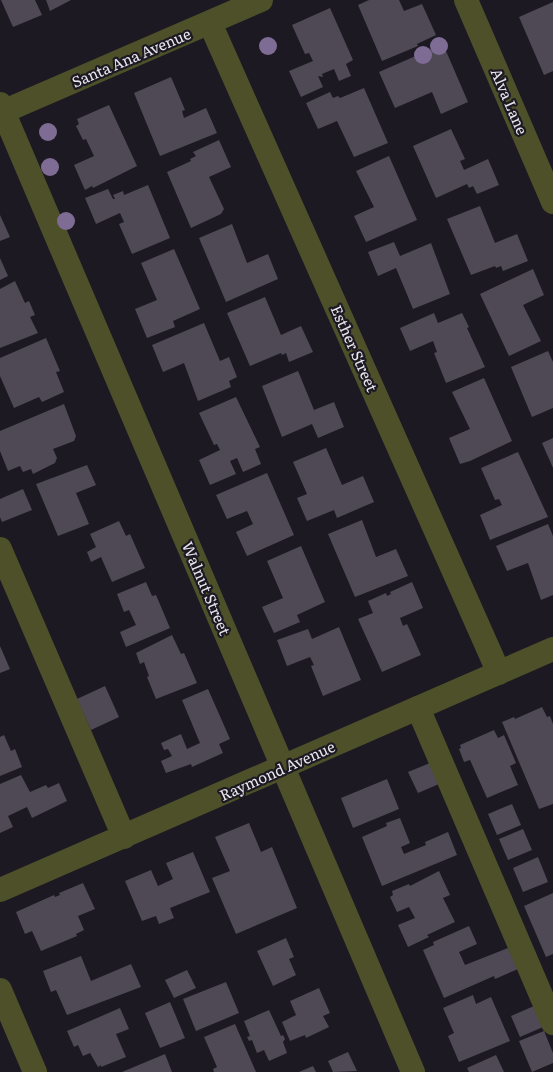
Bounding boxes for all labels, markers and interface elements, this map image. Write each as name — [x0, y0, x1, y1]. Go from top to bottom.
street label: Santa Ana Avenue — [68, 21, 194, 93]
street label: Alva Lane — [486, 64, 534, 138]
street label: Esther Street — [326, 301, 384, 395]
street label: Walnut Street — [177, 538, 237, 638]
street label: Raymond Avenue — [216, 734, 339, 806]

